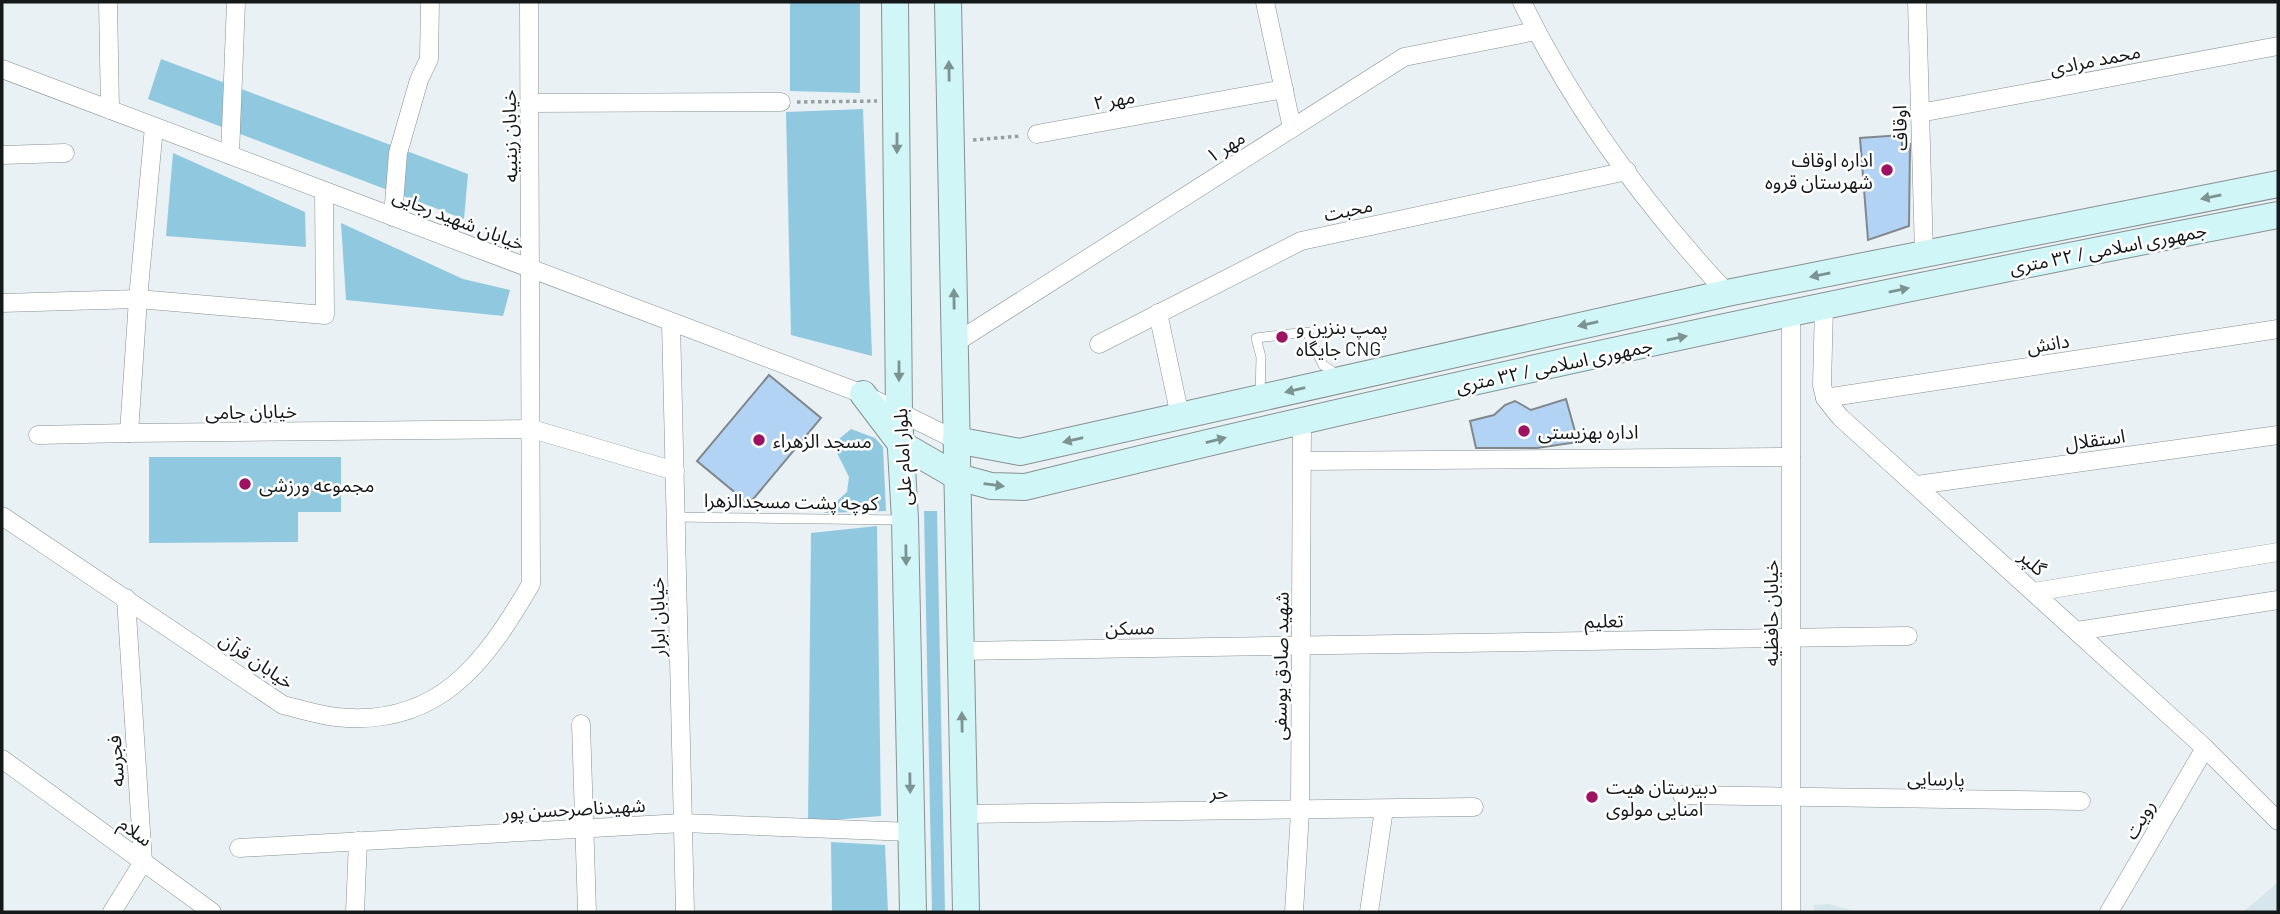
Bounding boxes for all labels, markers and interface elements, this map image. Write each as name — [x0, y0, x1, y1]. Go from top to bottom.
street label: محمد مرادی — [2048, 39, 2143, 80]
one-way arrow — [943, 60, 955, 82]
street label: مهر ۲ — [1091, 84, 1137, 115]
street label: خیابان زینبیه — [497, 89, 522, 183]
street label: اوقاف — [1887, 105, 1912, 151]
street label: مهر ۱ — [1201, 125, 1249, 168]
one-way arrow — [891, 133, 903, 155]
place label: اداره اوقاف شهرستان قروه — [1765, 148, 1873, 194]
marker: اداره اوقاف شهرستان قروه — [1879, 162, 1895, 178]
street label: خیابان شهید رجایی — [389, 183, 528, 256]
one-way arrow — [2200, 192, 2222, 203]
street label: محبت — [1321, 193, 1375, 225]
street label: جمهوری اسلامی / ۳۲ متری — [2007, 218, 2209, 279]
one-way arrow — [1809, 269, 1831, 280]
one-way arrow — [1888, 285, 1910, 296]
one-way arrow — [948, 287, 959, 309]
place label: پمپ بنزین و جایگاه CNG — [1296, 315, 1388, 360]
one-way arrow — [1577, 319, 1599, 330]
street label: دانش — [2025, 328, 2071, 359]
marker: پمپ بنزین و جایگاه CNG — [1274, 329, 1290, 345]
street label: جمهوری اسلامی / ۳۲ متری — [1454, 333, 1655, 398]
one-way arrow — [1666, 333, 1688, 344]
one-way arrow — [893, 360, 905, 382]
one-way arrow — [1284, 384, 1306, 395]
street label: خیابان جامی — [205, 399, 297, 424]
street label: بلوار امام علی — [888, 408, 920, 506]
place label: اداره بهزیستی — [1538, 420, 1638, 444]
marker: اداره بهزیستی — [1516, 423, 1532, 439]
street label: استقلال — [2063, 423, 2127, 455]
place label: مسجد الزهراء — [773, 429, 872, 453]
marker: مسجد الزهراء — [751, 432, 767, 448]
one-way arrow — [1062, 434, 1084, 445]
one-way arrow — [1205, 434, 1227, 445]
place label: مجموعه ورزشی — [259, 473, 374, 497]
marker: مجموعه ورزشی — [237, 476, 253, 492]
one-way arrow — [983, 479, 1005, 490]
street label: کوچه پشت مسجدالزهرا — [704, 488, 880, 516]
street label: گلپر — [2013, 543, 2052, 582]
one-way arrow — [900, 545, 911, 567]
street label: خیابان حافظیه — [1759, 560, 1782, 666]
street label: خیابان ابرار — [645, 577, 670, 658]
street label: شهید صادق یوسفی — [1267, 591, 1294, 741]
street label: تعلیم — [1584, 608, 1624, 636]
street label: مسکن — [1105, 615, 1155, 640]
street label: خیابان قرآن — [215, 627, 298, 694]
one-way arrow — [956, 710, 968, 732]
street label: فجرسه — [102, 734, 129, 788]
street label: پارسایی — [1907, 766, 1965, 792]
one-way arrow — [904, 772, 916, 794]
place label: دبیرستان هیت امنایی مولوی — [1606, 775, 1717, 821]
street label: حر — [1209, 780, 1228, 804]
marker: دبیرستان هیت امنایی مولوی — [1584, 789, 1600, 805]
street label: شهیدناصرحسن پور — [501, 793, 646, 825]
street label: رویت — [2119, 795, 2160, 843]
street label: سلام — [113, 811, 157, 854]

